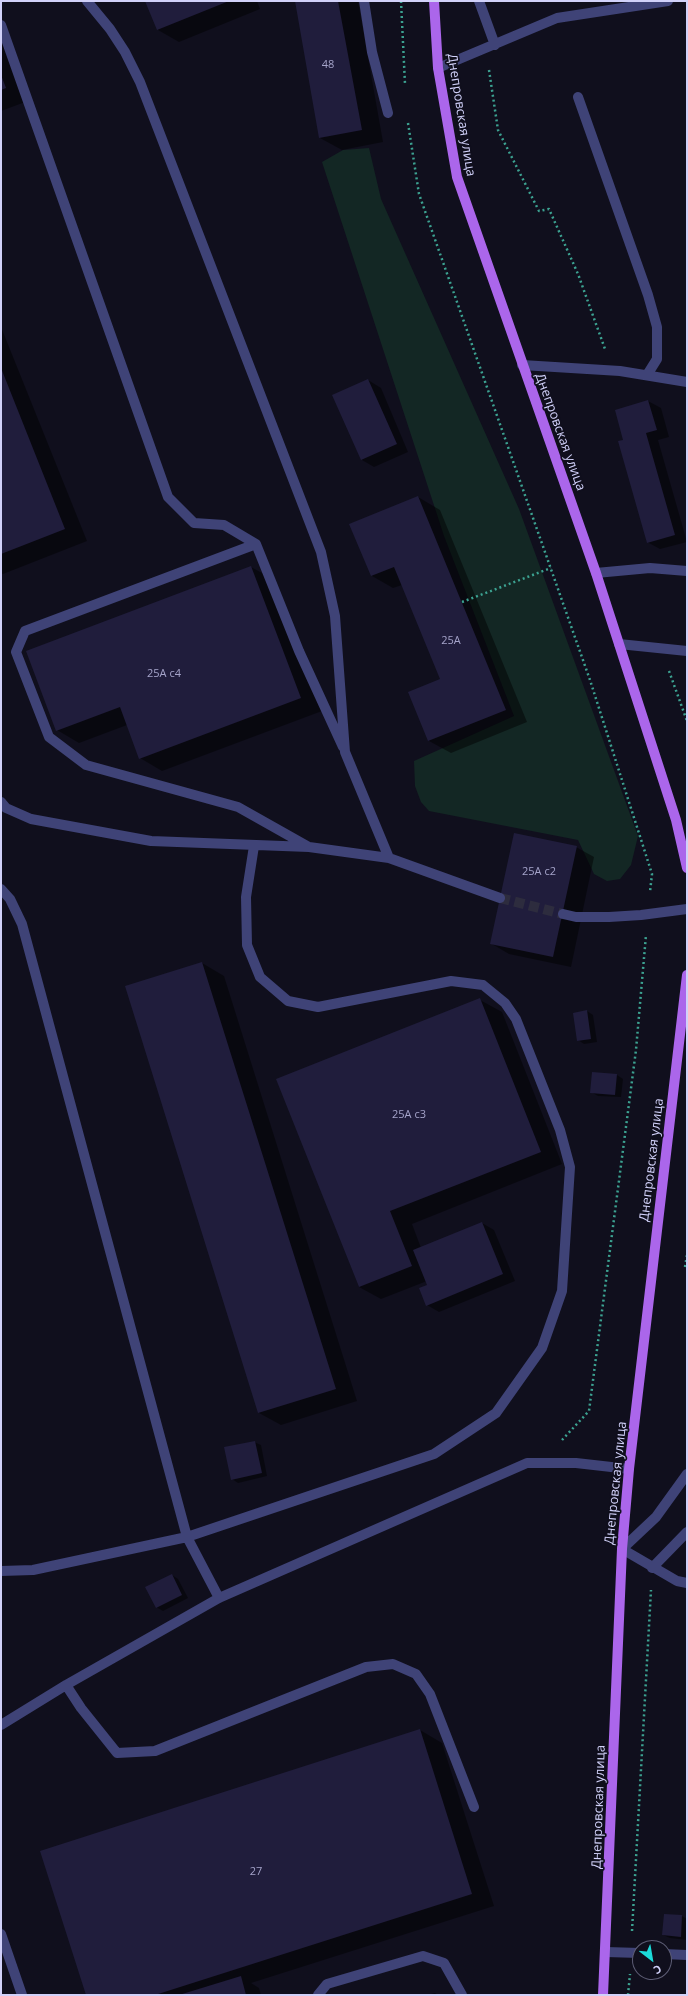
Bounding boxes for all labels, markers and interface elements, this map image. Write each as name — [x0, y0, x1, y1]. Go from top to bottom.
street label: Днепровская улица — [444, 53, 478, 177]
house number: 48 — [322, 58, 334, 72]
street label: Днепровская улица — [531, 371, 589, 493]
house number: 25А — [441, 634, 461, 648]
house number: 25А с4 — [147, 667, 181, 681]
house number: 25А с2 — [522, 865, 556, 879]
street label: Днепровская улица — [637, 1097, 667, 1223]
house number: 25А с3 — [392, 1108, 426, 1122]
street label: Днепровская улица — [602, 1421, 630, 1545]
street label: Днепровская улица — [589, 1745, 609, 1869]
house number: 27 — [250, 1865, 262, 1879]
north arrow — [632, 1940, 672, 1980]
text: С — [651, 1962, 665, 1978]

